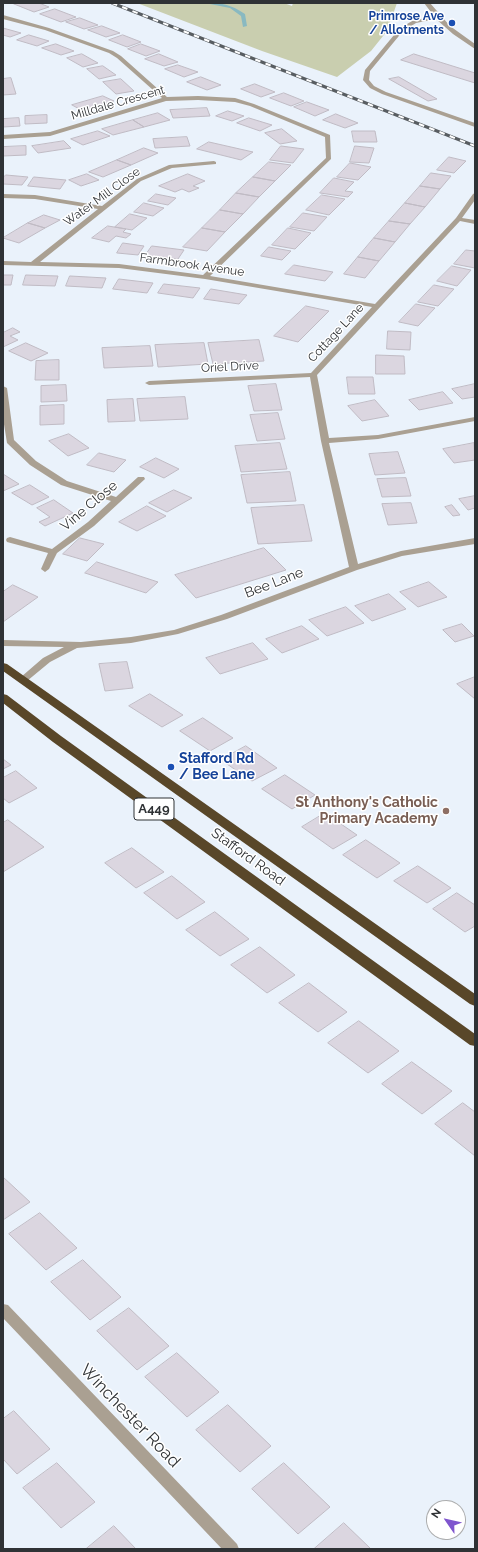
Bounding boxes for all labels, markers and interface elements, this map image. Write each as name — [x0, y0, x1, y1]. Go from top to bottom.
place label: Primrose Ave / Allotments — [369, 9, 444, 37]
marker: Primrose Ave / Allotments — [447, 18, 457, 28]
street label: Milldale Crescent — [70, 83, 166, 123]
street label: Water Mill Close — [61, 164, 143, 230]
street label: Farmbrook Avenue — [139, 251, 245, 279]
street label: Cottage Lane — [305, 301, 367, 365]
street label: Oriel Drive — [201, 358, 259, 376]
street label: Vine Close — [57, 477, 121, 535]
street label: Bee Lane — [242, 564, 306, 602]
place label: Stafford Rd / Bee Lane — [179, 751, 255, 784]
marker: Stafford Rd / Bee Lane — [166, 762, 176, 772]
place label: St Anthony's Catholic Primary Academy — [295, 795, 438, 828]
road number: A449 — [134, 798, 174, 820]
marker: St Anthony's Catholic Primary Academy — [441, 806, 451, 816]
street label: Stafford Road — [208, 824, 288, 890]
street label: Winchester Road — [76, 1360, 184, 1472]
north arrow — [426, 1500, 466, 1540]
text: N — [429, 1506, 444, 1521]

